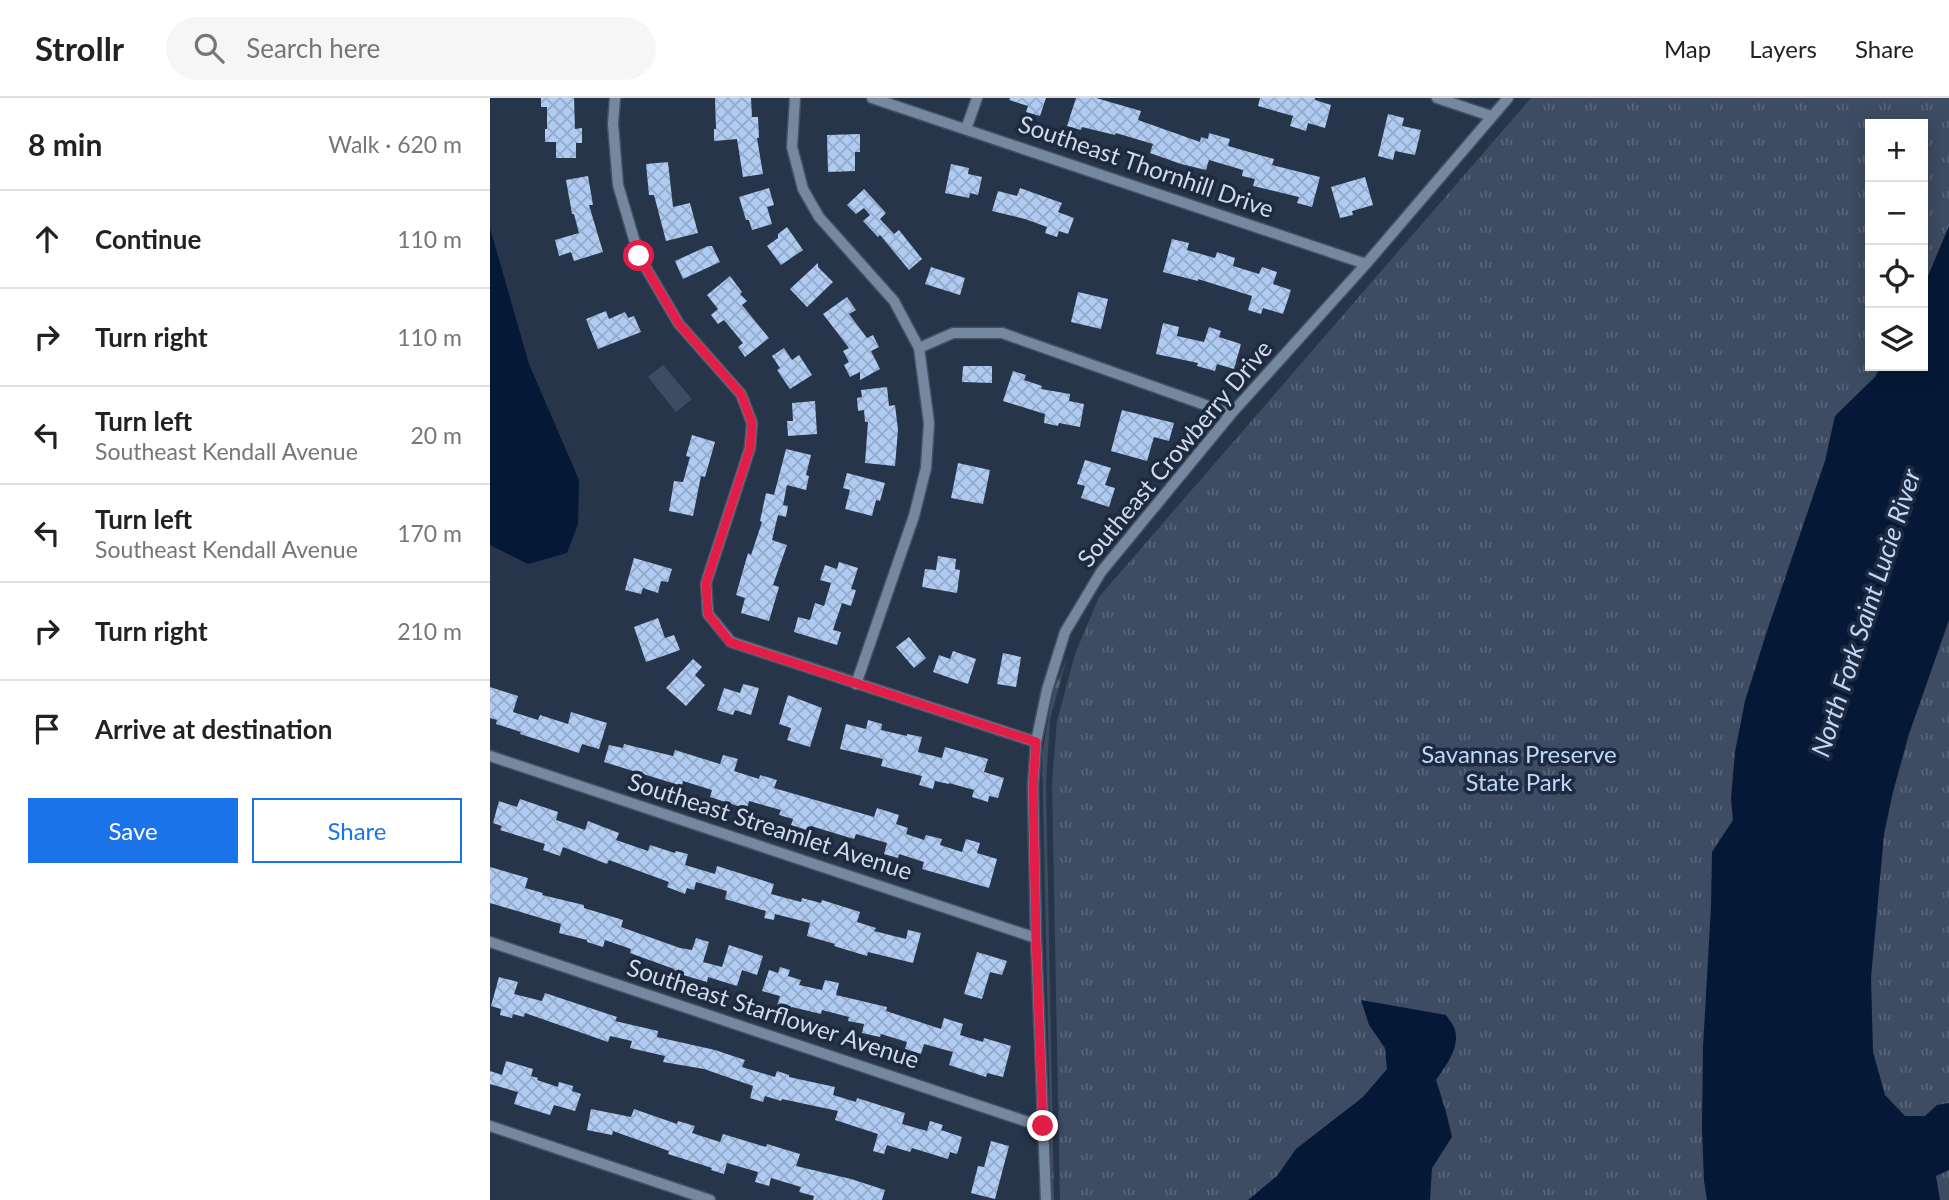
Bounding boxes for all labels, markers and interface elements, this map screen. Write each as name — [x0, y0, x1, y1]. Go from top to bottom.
search box — [166, 17, 656, 80]
text: Strollr — [35, 28, 124, 68]
icon: search — [190, 29, 228, 67]
text: Search here — [246, 32, 380, 64]
text: Map — [1664, 34, 1711, 63]
text: Layers — [1749, 34, 1817, 63]
text: Share — [1855, 34, 1914, 63]
street label: Southeast Thornhill Drive — [1015, 108, 1278, 223]
map controls — [1865, 119, 1928, 371]
button: + — [1865, 119, 1928, 182]
text: 8 min — [28, 126, 102, 162]
text: Walk · 620 m — [328, 130, 462, 158]
button: − — [1865, 182, 1928, 245]
icon: ahead — [28, 220, 66, 258]
text: Continue — [95, 223, 201, 255]
text: 110 m — [397, 225, 462, 253]
route start — [623, 240, 654, 271]
button: locate — [1865, 245, 1928, 308]
button: layers — [1865, 308, 1928, 371]
icon: right — [28, 318, 66, 356]
text: Turn right — [95, 321, 208, 353]
text: 110 m — [397, 323, 462, 351]
street label: Southeast Crowberry Drive — [1071, 334, 1277, 572]
text: Turn left — [95, 405, 192, 437]
icon: left — [28, 416, 66, 454]
text: 20 m — [411, 421, 462, 449]
text: Southeast Kendall Avenue — [95, 437, 358, 465]
water label: North Fork Saint Lucie River — [1803, 464, 1927, 761]
text: Turn left — [95, 503, 192, 535]
icon: left — [28, 514, 66, 552]
text: 170 m — [397, 519, 462, 547]
text: Southeast Kendall Avenue — [95, 535, 358, 563]
icon: right — [28, 612, 66, 650]
text: Turn right — [95, 615, 208, 647]
text: 210 m — [397, 617, 462, 645]
icon: arrive — [28, 710, 66, 748]
text: Arrive at destination — [95, 713, 332, 745]
park label: Savannas Preserve State Park — [1421, 739, 1617, 796]
street label: Southeast Streamlet Avenue — [625, 766, 916, 885]
button: Save — [28, 798, 238, 863]
button: Share — [252, 798, 462, 863]
street label: Southeast Starflower Avenue — [624, 952, 923, 1074]
route end — [1027, 1110, 1058, 1141]

